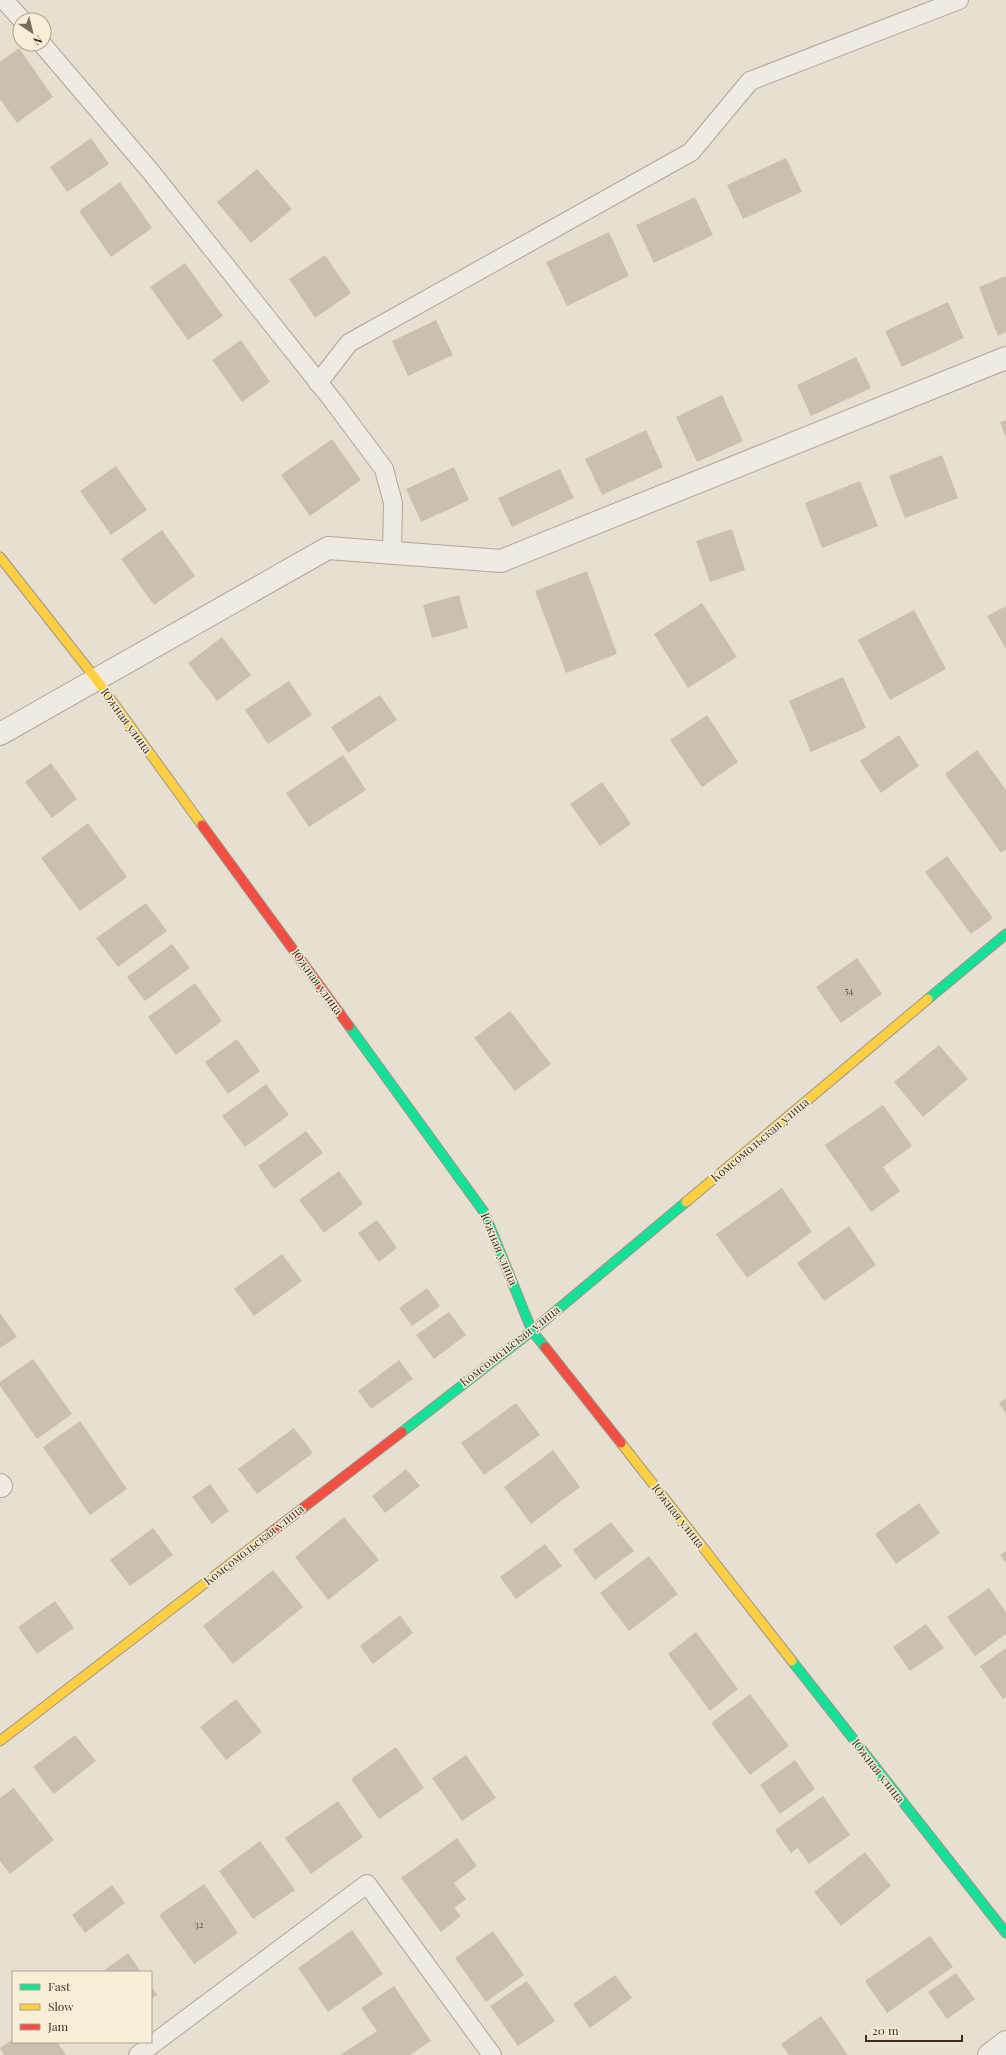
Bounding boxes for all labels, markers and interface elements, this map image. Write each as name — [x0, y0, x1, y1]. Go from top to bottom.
north arrow — [12, 12, 52, 52]
text: N — [30, 32, 46, 49]
street label: Южная улица — [98, 684, 156, 756]
street label: Южная улица — [289, 945, 347, 1017]
house number: 54 — [844, 983, 854, 997]
street label: Комсомольская улица — [707, 1093, 812, 1185]
street label: Южная улица — [477, 1210, 522, 1287]
street label: Комсомольская улица — [456, 1301, 563, 1389]
street label: Южная улица — [649, 1480, 709, 1551]
street label: Комсомольская улица — [200, 1500, 307, 1588]
street label: Южная улица — [849, 1735, 909, 1806]
house number: 32 — [194, 1917, 204, 1931]
legend — [12, 1971, 152, 2043]
text: Fast — [48, 1978, 71, 1994]
text: Slow — [48, 1998, 74, 2014]
scale bar — [866, 2017, 962, 2043]
text: Jam — [47, 2018, 69, 2034]
text: 20 m — [872, 2022, 899, 2038]

